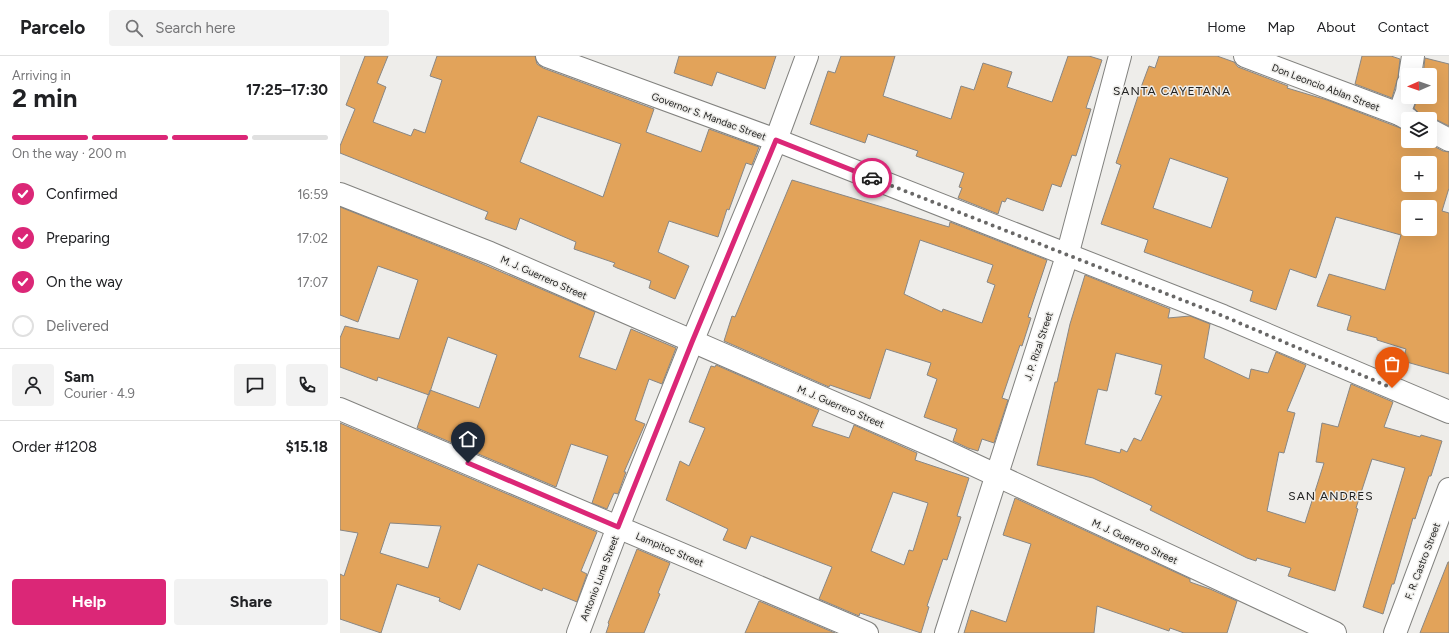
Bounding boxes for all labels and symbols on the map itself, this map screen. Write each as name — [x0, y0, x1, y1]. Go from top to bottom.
street label: Don Leoncio Ablan Street — [1270, 61, 1382, 114]
north arrow — [1401, 68, 1437, 104]
district label: SANTA CAYETANA — [1113, 84, 1231, 98]
street label: Governor S. Mandac Street — [650, 90, 768, 143]
courier — [852, 158, 892, 198]
street label: M. J. Guerrero Street — [499, 253, 589, 302]
street label: J. P. Rizal Street — [1021, 310, 1056, 382]
pin — [1375, 347, 1409, 388]
street label: M. J. Guerrero Street — [795, 382, 886, 431]
pin — [451, 422, 485, 463]
district label: SAN ANDRES — [1288, 489, 1374, 503]
street label: M. J. Guerrero Street — [1090, 516, 1180, 567]
street label: F. R. Castro Street — [1402, 521, 1443, 601]
street label: Lampitoc Street — [634, 529, 706, 570]
street label: Antonio Luna Street — [577, 534, 622, 623]

